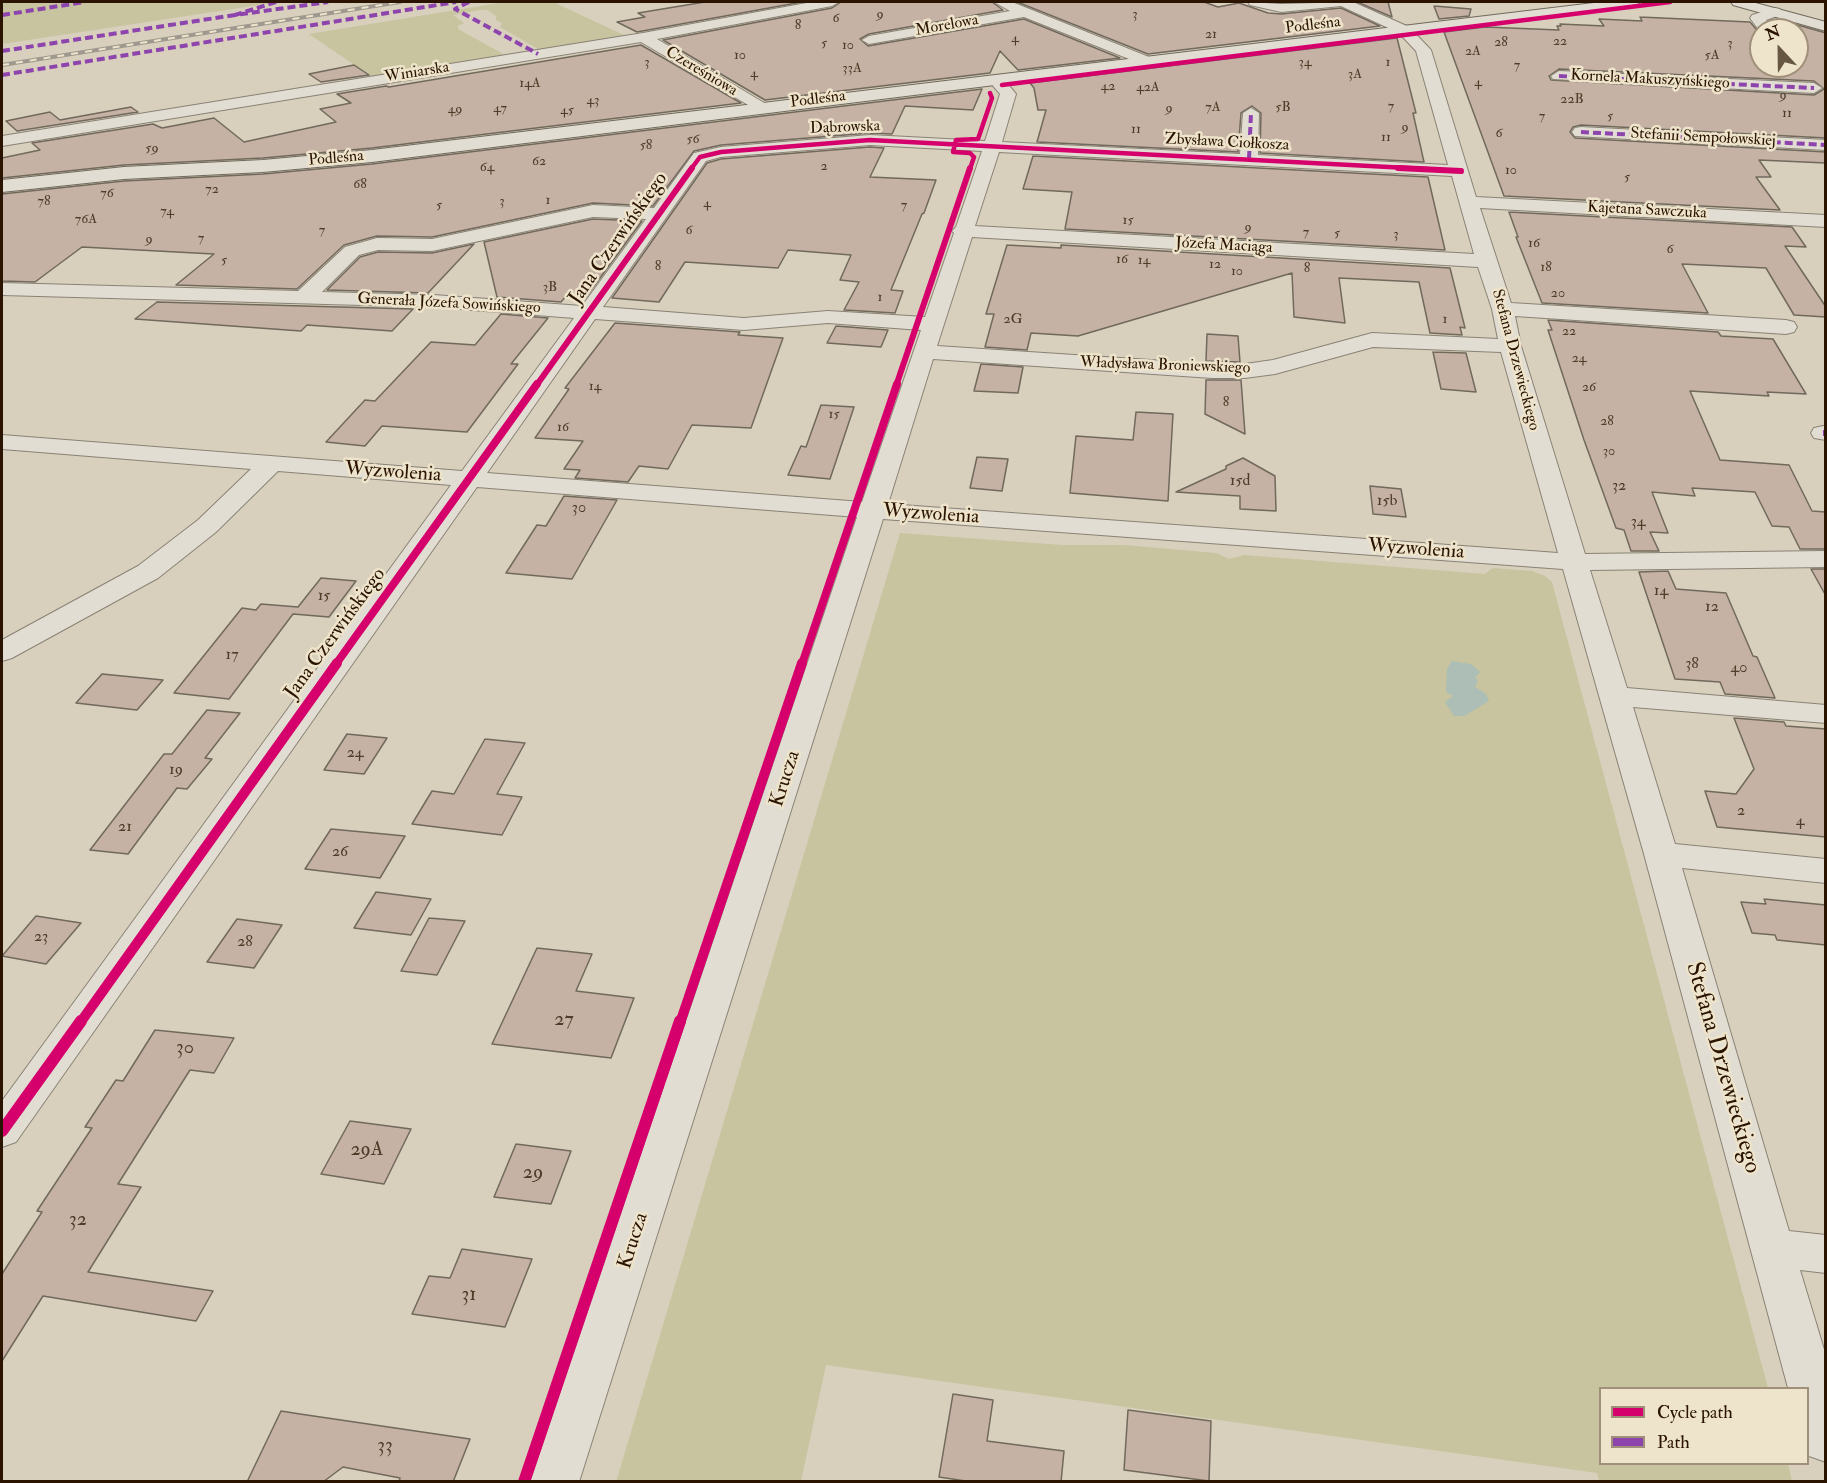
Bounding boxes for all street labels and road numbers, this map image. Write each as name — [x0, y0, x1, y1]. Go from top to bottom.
street label: Morelowa — [914, 11, 980, 41]
street label: Podleśna — [1284, 13, 1342, 39]
street label: Czereśniowa — [662, 43, 740, 101]
street label: Winiarska — [383, 58, 451, 88]
street label: Kornela Makuszyńskiego — [1570, 66, 1730, 94]
street label: Podleśna — [789, 87, 847, 113]
street label: Dąbrowska — [810, 117, 880, 139]
street label: Stefanii Sempołowskiej — [1630, 125, 1776, 151]
street label: Zbysława Ciołkosza — [1164, 130, 1290, 156]
street label: Podleśna — [308, 147, 364, 171]
street label: Jana Czerwińskiego — [564, 168, 674, 310]
street label: Kajetana Sawczuka — [1587, 198, 1707, 224]
street label: Józefa Maciąga — [1175, 234, 1273, 258]
street label: Stefana Drzewieckiego — [1487, 287, 1543, 433]
street label: Generała Józefa Sowińskiego — [357, 290, 541, 318]
street label: Władysława Broniewskiego — [1079, 353, 1251, 379]
street label: Wyzwolenia — [344, 458, 442, 488]
street label: Wyzwolenia — [882, 500, 980, 530]
street label: Wyzwolenia — [1367, 535, 1465, 565]
street label: Jana Czerwińskiego — [280, 564, 392, 704]
street label: Krucza — [766, 748, 806, 810]
street label: Stefana Drzewieckiego — [1678, 959, 1766, 1177]
street label: Krucza — [614, 1210, 654, 1272]

